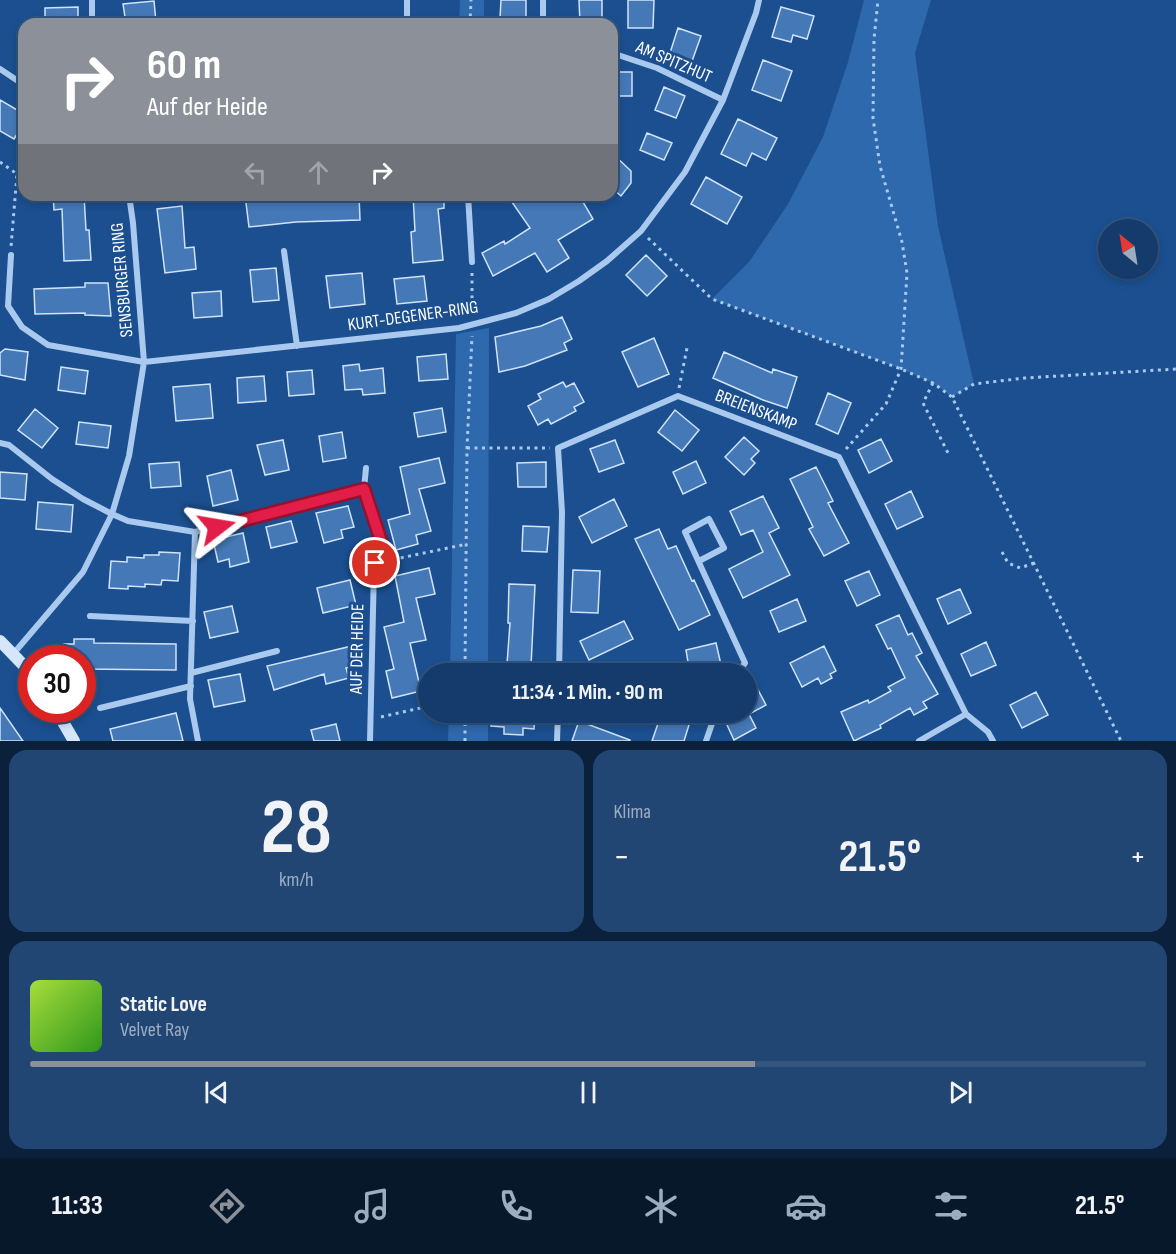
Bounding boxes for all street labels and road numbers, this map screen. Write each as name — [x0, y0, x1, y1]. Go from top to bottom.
street label: AM SPITZHUT — [632, 36, 715, 87]
street label: SENSBURGER RING — [107, 222, 137, 338]
street label: KURT-DEGENER-RING — [346, 296, 480, 336]
street label: BREIENSKAMP — [712, 385, 800, 435]
street label: AUF DER HEIDE — [346, 604, 368, 695]

